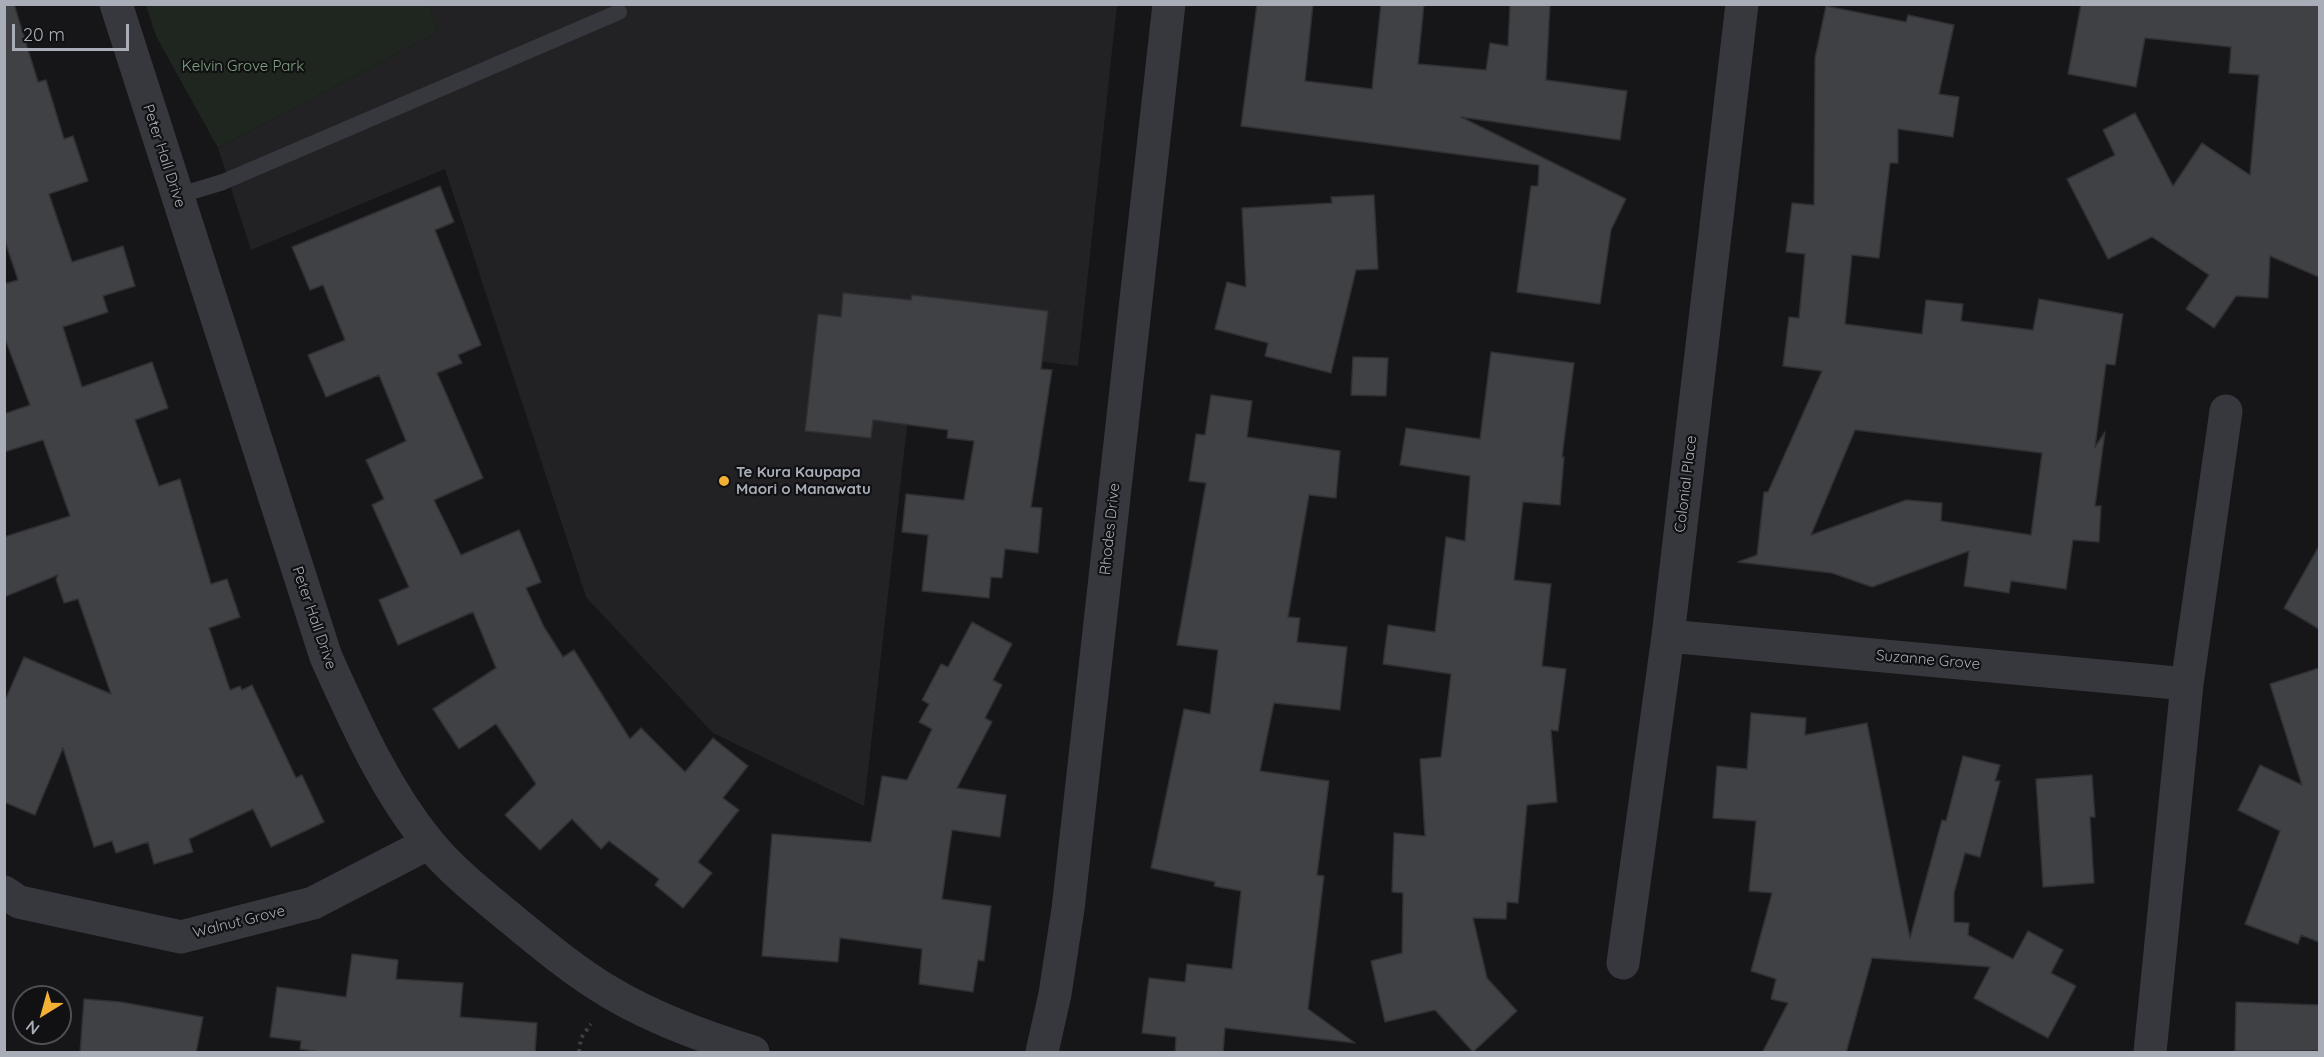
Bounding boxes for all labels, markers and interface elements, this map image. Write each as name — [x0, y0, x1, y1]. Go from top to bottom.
scale bar — [15, 12, 132, 50]
text: 20 m — [23, 23, 65, 46]
park label: Kelvin Grove Park — [182, 57, 304, 75]
street label: Peter Hall Drive — [139, 102, 189, 210]
street label: Colonial Place — [1671, 435, 1701, 533]
place label: Te Kura Kaupapa Maori o Manawatu — [736, 463, 871, 498]
marker: Te Kura Kaupapa Maori o Manawatu — [717, 474, 731, 488]
street label: Rhodes Drive — [1096, 482, 1124, 576]
street label: Peter Hall Drive — [288, 564, 340, 672]
street label: Suzanne Grove — [1875, 646, 1981, 674]
street label: Walnut Grove — [191, 902, 287, 942]
north arrow — [12, 985, 72, 1045]
text: N — [22, 1016, 43, 1039]

